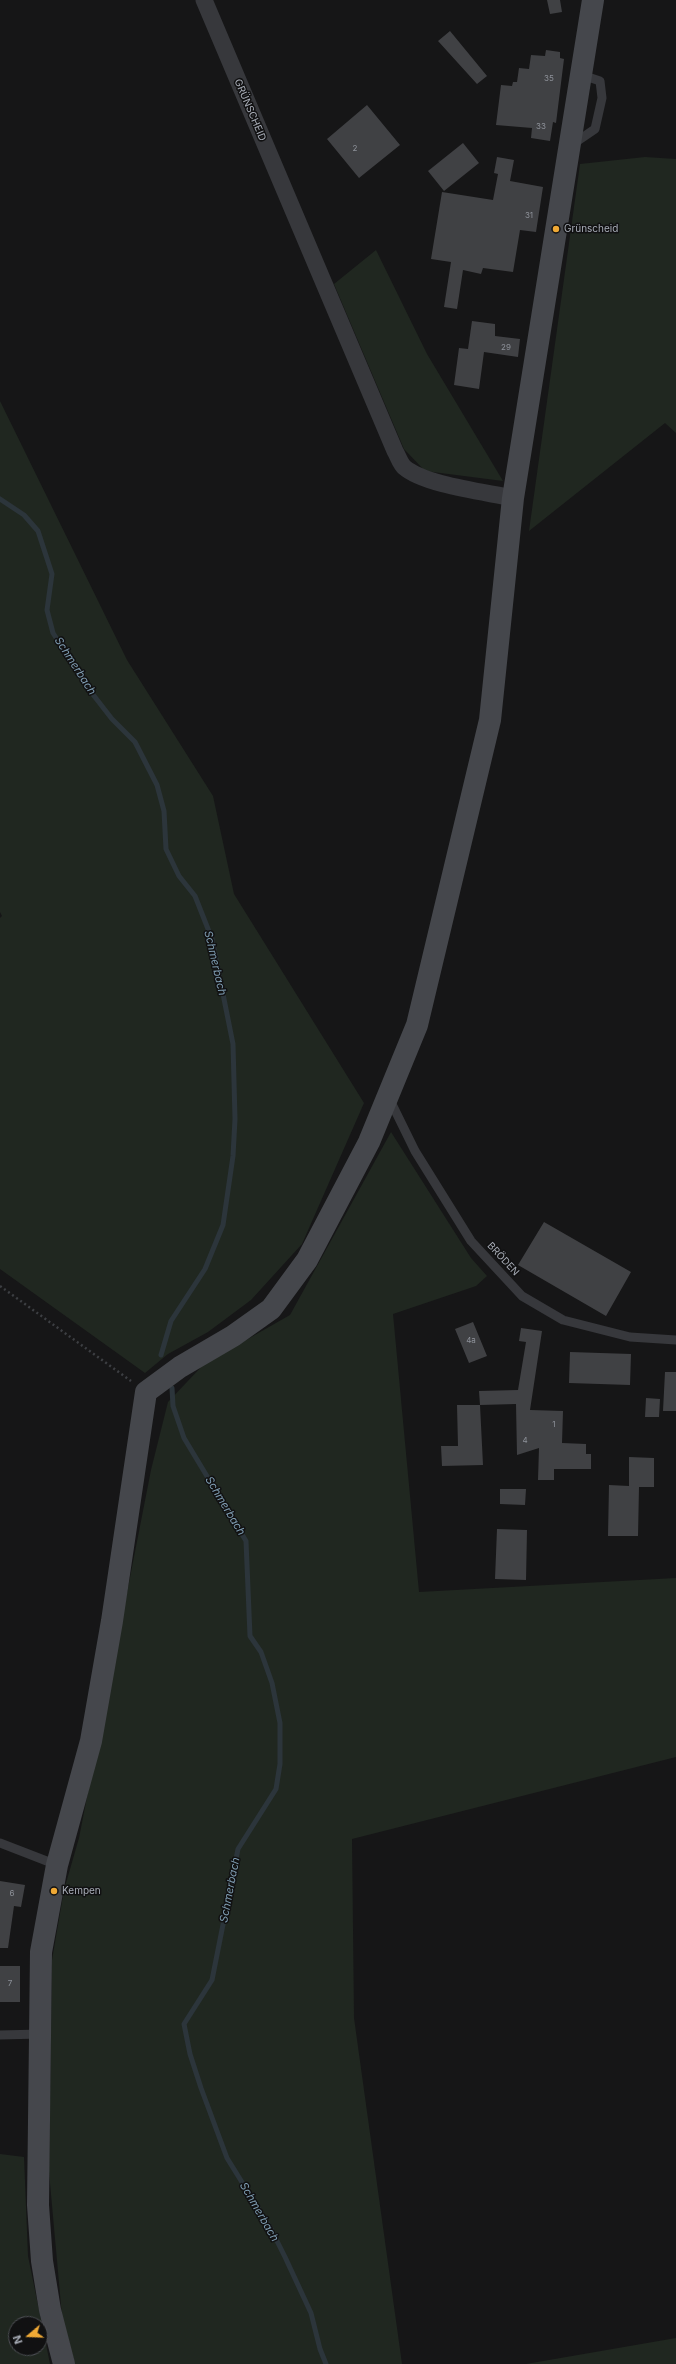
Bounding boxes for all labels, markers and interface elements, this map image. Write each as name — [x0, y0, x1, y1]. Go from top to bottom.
house number: 35 — [544, 74, 554, 84]
street label: GRÜNSCHEID — [232, 77, 268, 143]
house number: 33 — [536, 122, 546, 132]
house number: 2 — [353, 144, 357, 154]
house number: 31 — [525, 211, 533, 221]
place label: Grünscheid — [564, 223, 618, 235]
marker: Grünscheid — [551, 224, 561, 234]
house number: 29 — [501, 343, 511, 353]
water label: Schmerbach — [51, 635, 99, 697]
water label: Schmerbach — [201, 929, 229, 997]
street label: BRÖDEN — [484, 1240, 522, 1278]
house number: 4a — [466, 1336, 476, 1346]
house number: 1 — [552, 1420, 556, 1430]
house number: 4 — [522, 1436, 528, 1446]
water label: Schmerbach — [202, 1474, 248, 1538]
water label: Schmerbach — [217, 1856, 243, 1924]
place label: Kempen — [62, 1885, 101, 1897]
marker: Kempen — [49, 1886, 59, 1896]
house number: 6 — [10, 1889, 14, 1899]
house number: 7 — [8, 1979, 12, 1989]
water label: Schmerbach — [237, 2180, 281, 2244]
north arrow — [8, 2316, 48, 2356]
text: N — [10, 2333, 26, 2346]

